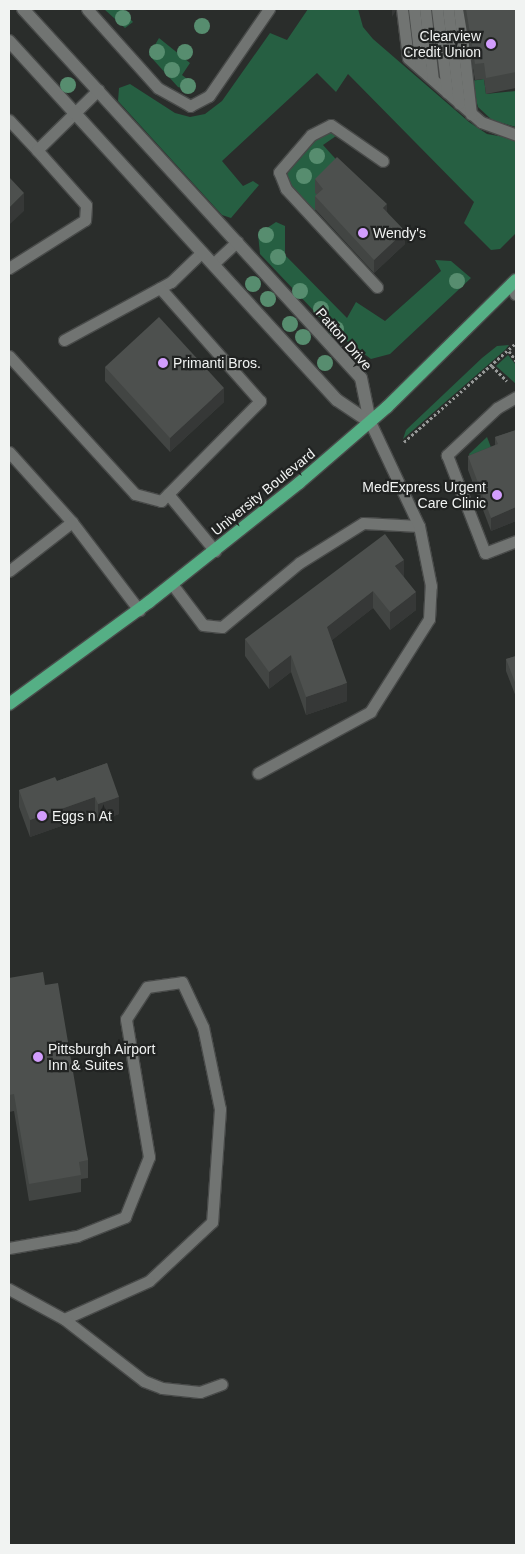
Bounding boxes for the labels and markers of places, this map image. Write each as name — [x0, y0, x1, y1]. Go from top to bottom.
place label: Clearview Credit Union — [403, 28, 481, 60]
marker: Clearview Credit Union — [485, 38, 497, 50]
place label: Wendy's — [373, 225, 426, 241]
marker: Wendy's — [357, 227, 369, 239]
place label: Primanti Bros. — [173, 355, 261, 371]
marker: Primanti Bros. — [157, 357, 169, 369]
place label: MedExpress Urgent Care Clinic — [362, 479, 486, 512]
marker: MedExpress Urgent Care Clinic — [490, 488, 504, 502]
place label: Eggs n At — [52, 808, 113, 824]
marker: Eggs n At — [36, 810, 48, 822]
place label: Pittsburgh Airport Inn & Suites — [48, 1041, 156, 1074]
marker: Pittsburgh Airport Inn & Suites — [32, 1051, 44, 1063]

